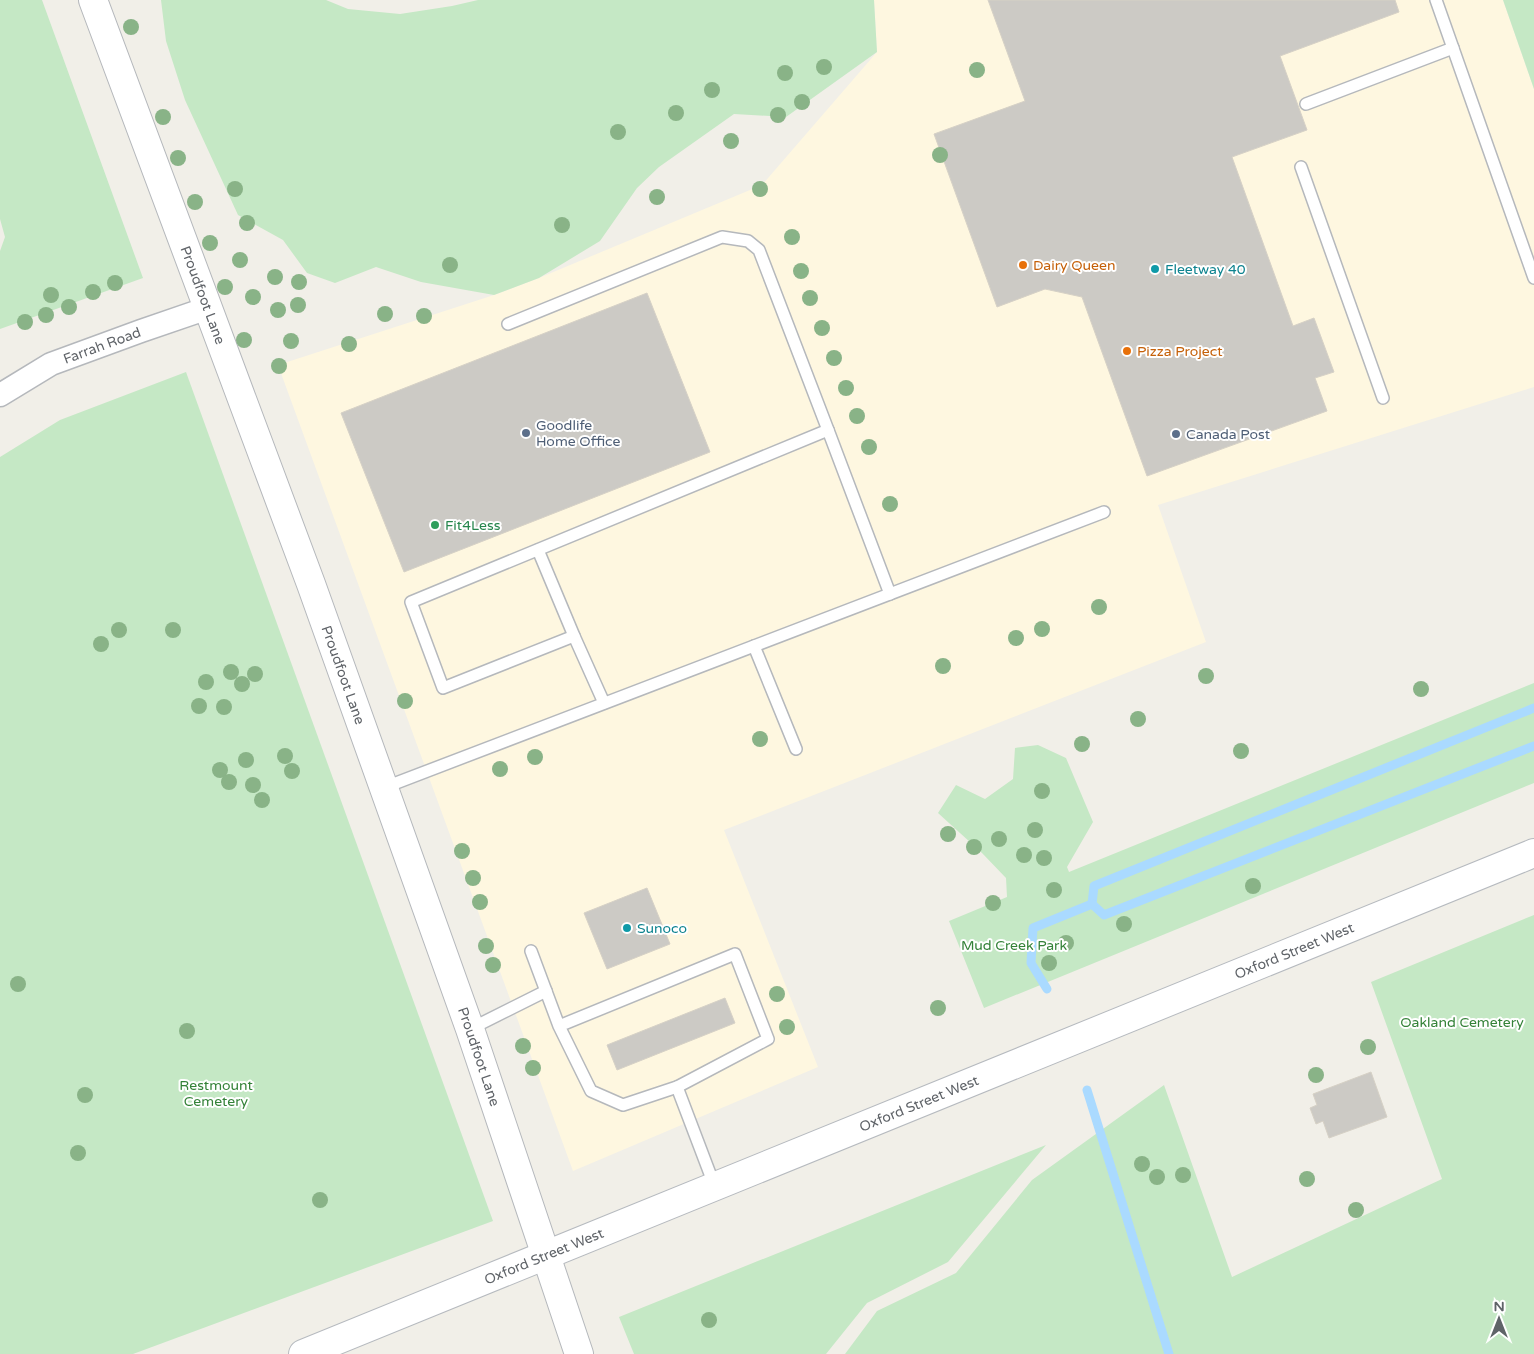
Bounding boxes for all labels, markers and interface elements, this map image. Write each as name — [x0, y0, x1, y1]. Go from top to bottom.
street label: Proudfoot Lane — [177, 244, 229, 347]
place label: Dairy Queen — [1033, 257, 1115, 274]
marker: Dairy Queen — [1017, 259, 1029, 271]
place label: Fleetway 40 — [1165, 261, 1246, 278]
marker: Fleetway 40 — [1149, 263, 1161, 275]
street label: Farrah Road — [61, 324, 143, 368]
place label: Pizza Project — [1137, 343, 1223, 360]
marker: Pizza Project — [1121, 345, 1133, 357]
place label: Goodlife Home Office — [536, 417, 621, 450]
place label: Canada Post — [1186, 426, 1271, 443]
marker: Goodlife Home Office — [520, 427, 532, 439]
marker: Canada Post — [1170, 428, 1182, 440]
place label: Fit4Less — [445, 517, 501, 534]
marker: Fit4Less — [429, 519, 441, 531]
street label: Proudfoot Lane — [318, 623, 369, 727]
street label: Oxford Street West — [1232, 919, 1357, 983]
place label: Sunoco — [637, 920, 687, 937]
marker: Sunoco — [621, 922, 633, 934]
park label: Mud Creek Park — [961, 937, 1067, 954]
street label: Proudfoot Lane — [454, 1005, 503, 1109]
park label: Oakland Cemetery — [1400, 1014, 1524, 1031]
street label: Oxford Street West — [857, 1072, 982, 1136]
park label: Restmount Cemetery — [179, 1077, 253, 1110]
street label: Oxford Street West — [482, 1224, 607, 1288]
north arrow — [1474, 1294, 1524, 1344]
text: N — [1493, 1298, 1505, 1315]

